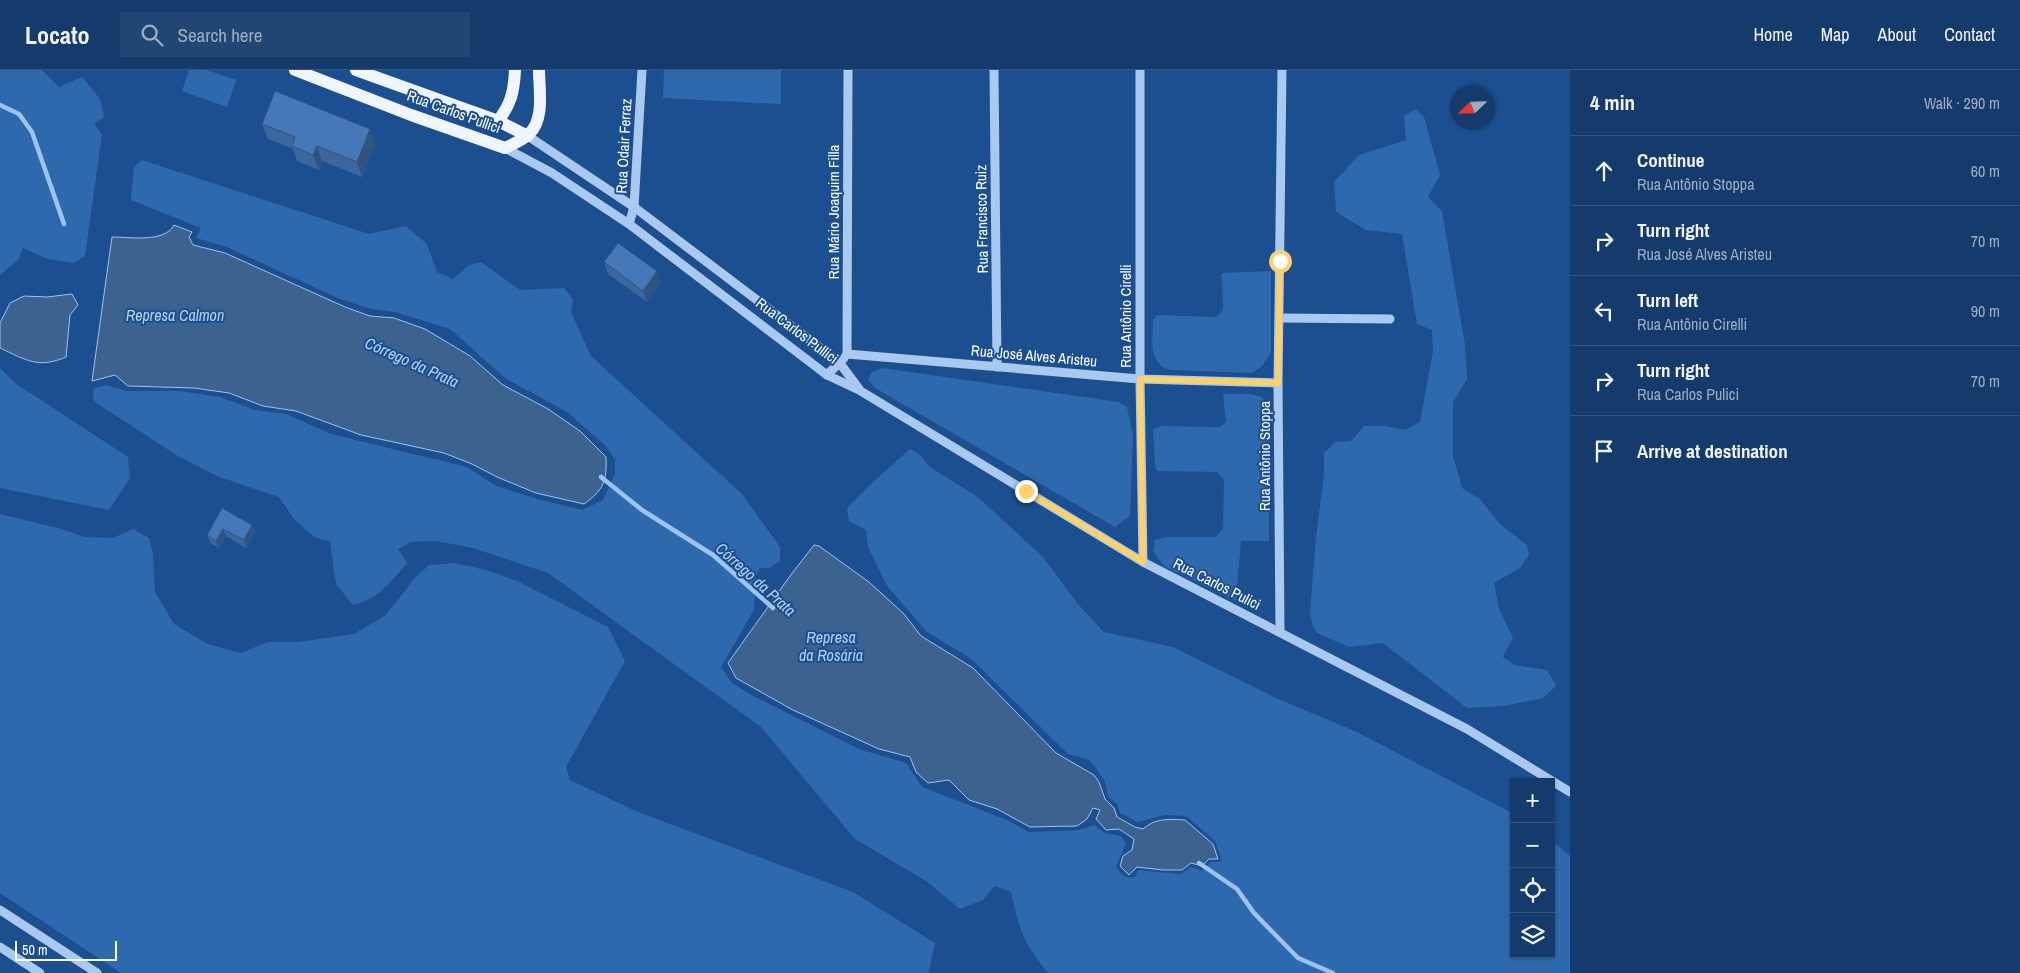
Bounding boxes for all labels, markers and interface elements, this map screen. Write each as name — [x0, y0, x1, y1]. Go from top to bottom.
search box — [120, 12, 470, 57]
text: Locato — [25, 19, 90, 51]
icon: search — [138, 21, 166, 49]
text: Search here — [178, 22, 262, 48]
text: Home — [1753, 22, 1793, 47]
text: Map — [1821, 22, 1850, 47]
text: About — [1878, 22, 1916, 47]
text: Contact — [1944, 22, 1995, 47]
street label: Rua Carlos Pullici — [404, 85, 504, 138]
north arrow — [1450, 85, 1495, 130]
text: 4 min — [1590, 88, 1635, 117]
text: Walk · 290 m — [1924, 92, 2000, 114]
street label: Rua Odair Ferraz — [611, 98, 636, 194]
street label: Rua Mário Joaquim Filla — [823, 145, 844, 279]
text: Continue — [1637, 147, 1705, 173]
icon: ahead — [1590, 157, 1618, 185]
text: 60 m — [1971, 160, 2000, 182]
street label: Rua Francisco Ruiz — [970, 164, 993, 274]
text: Rua Antônio Stoppa — [1637, 173, 1754, 195]
text: Turn right — [1637, 217, 1709, 243]
icon: right — [1590, 227, 1618, 255]
text: 70 m — [1971, 230, 2000, 252]
text: Rua José Alves Aristeu — [1637, 243, 1772, 265]
route start — [1269, 250, 1292, 273]
street label: Rua Antônio Cirelli — [1115, 264, 1136, 368]
text: Turn left — [1637, 287, 1698, 313]
street label: Rua Carlos Pullici — [752, 293, 843, 369]
icon: left — [1590, 297, 1618, 325]
text: 90 m — [1971, 300, 2000, 322]
water label: Represa Calmon — [126, 304, 224, 326]
text: Rua Antônio Cirelli — [1637, 313, 1747, 335]
water label: Córrego da Prata — [362, 331, 462, 393]
street label: Rua José Alves Aristeu — [970, 340, 1098, 371]
text: Turn right — [1637, 357, 1709, 383]
icon: right — [1590, 367, 1618, 395]
text: 70 m — [1971, 370, 2000, 392]
text: Rua Carlos Pulici — [1637, 383, 1739, 405]
street label: Rua Antônio Stoppa — [1254, 401, 1275, 511]
icon: arrive — [1590, 437, 1618, 465]
text: Arrive at destination — [1637, 438, 1788, 464]
route end — [1015, 480, 1038, 503]
water label: Córrego da Prata — [711, 537, 801, 621]
street label: Rua Carlos Pulici — [1170, 552, 1265, 615]
water label: Represa da Rosária — [799, 626, 863, 666]
map controls — [1510, 778, 1555, 958]
button: + — [1510, 778, 1555, 823]
button: − — [1510, 823, 1555, 868]
button: locate — [1510, 868, 1555, 913]
button: layers — [1510, 913, 1555, 958]
scale bar — [15, 938, 118, 961]
text: 50 m — [22, 941, 48, 959]

